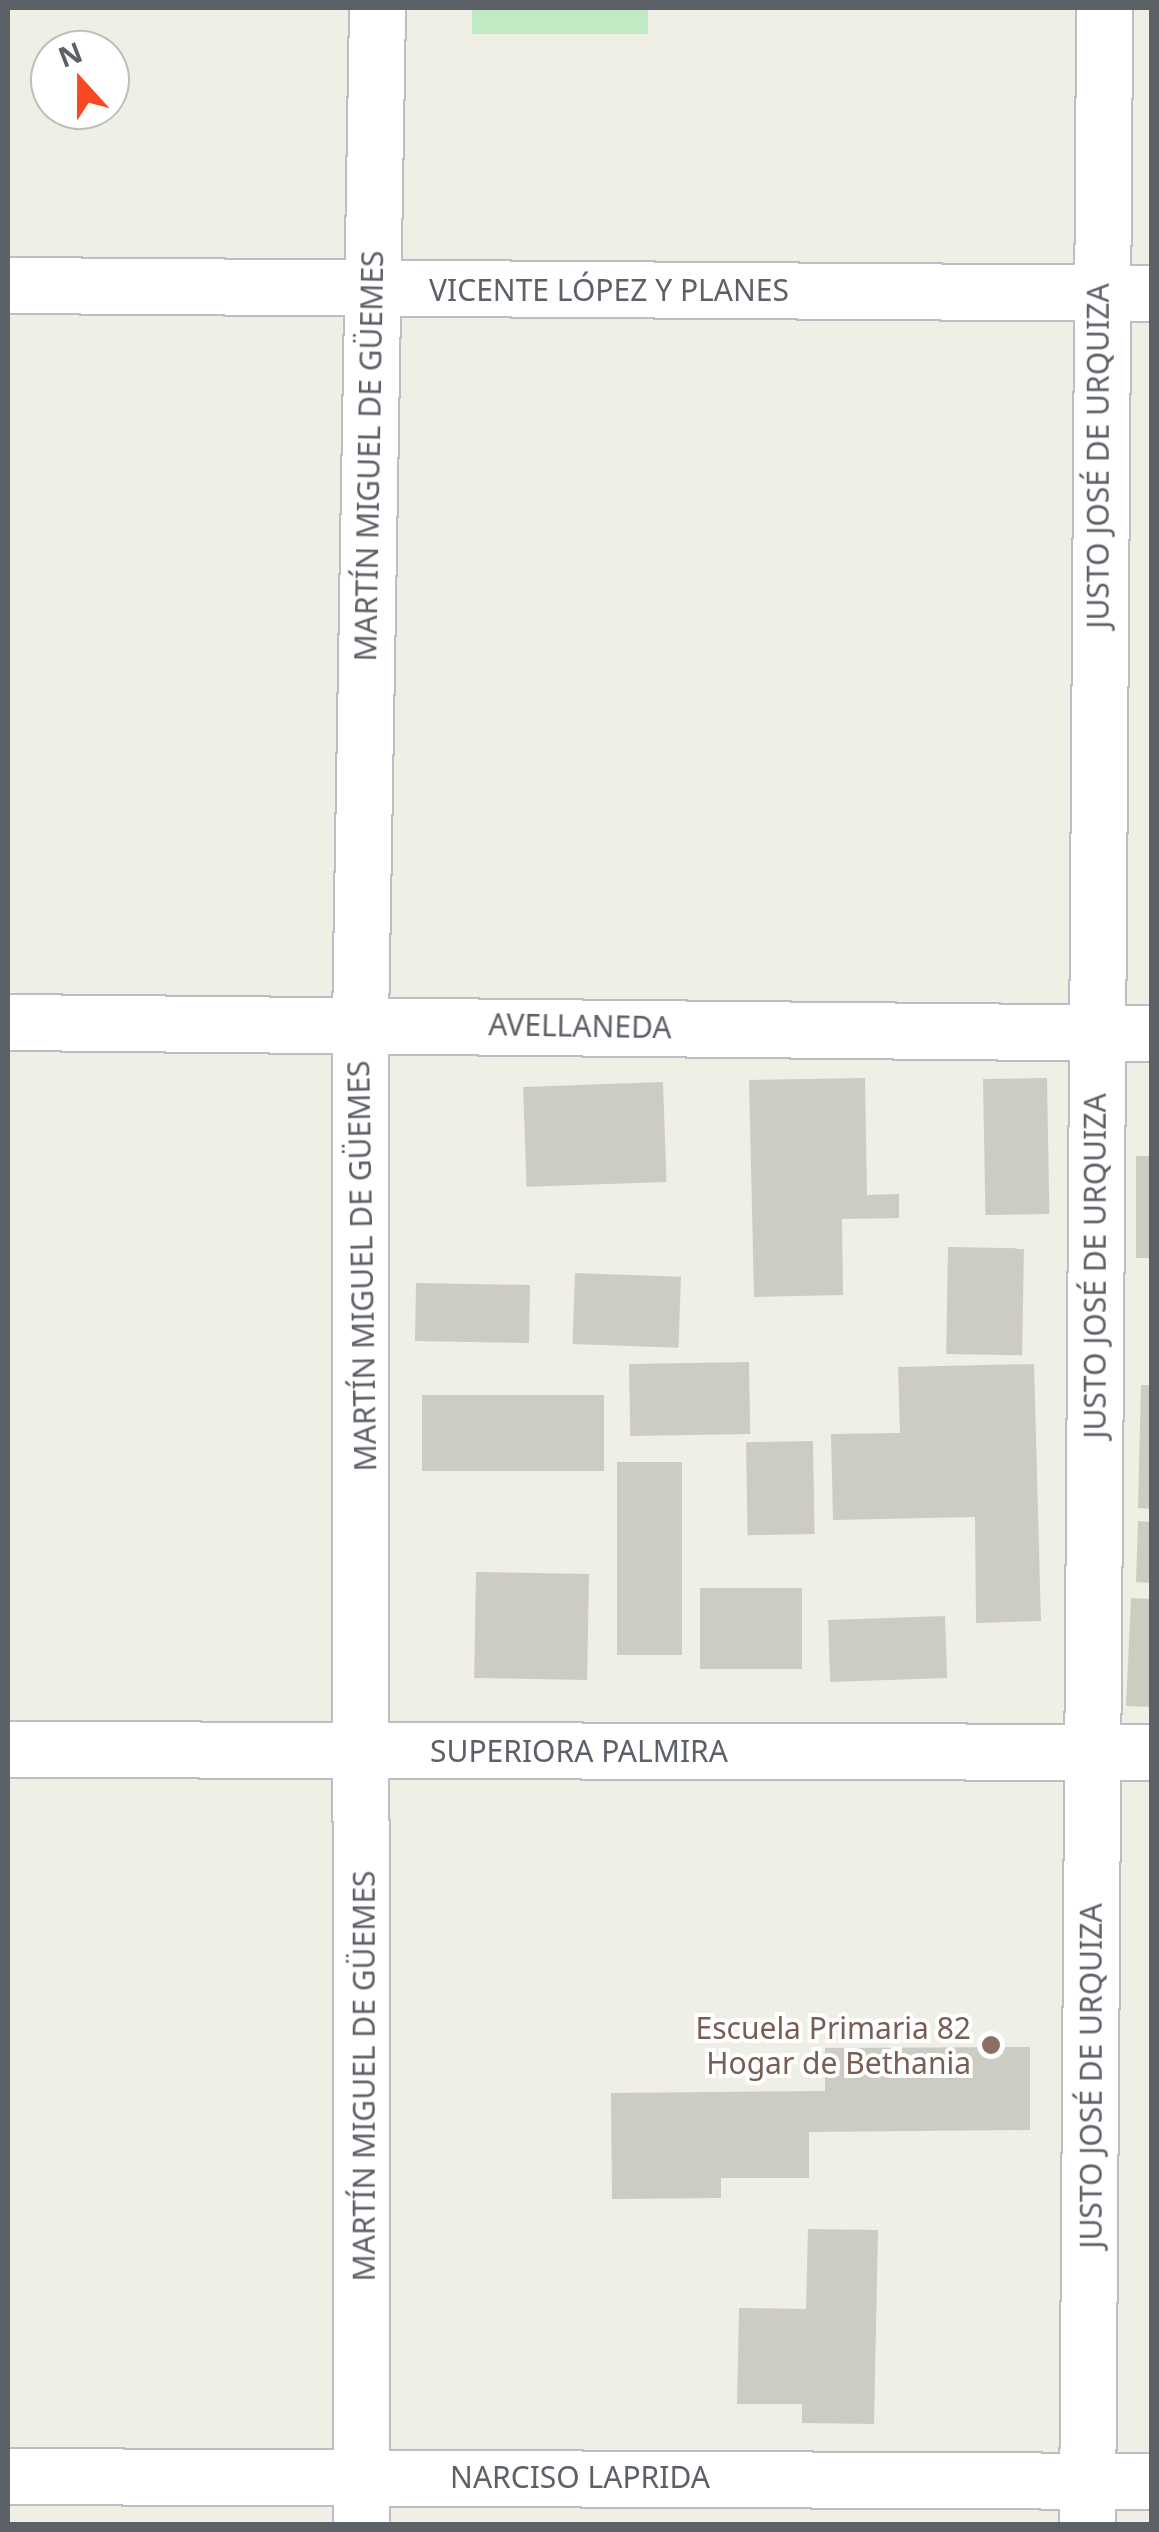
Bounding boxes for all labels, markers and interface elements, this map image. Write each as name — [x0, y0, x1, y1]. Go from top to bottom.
north arrow — [30, 30, 130, 130]
text: N — [53, 32, 87, 76]
street label: MARTÍN MIGUEL DE GÜEMES — [347, 250, 391, 662]
street label: VICENTE LÓPEZ Y PLANES — [429, 272, 789, 308]
street label: JUSTO JOSÉ DE URQUIZA — [1080, 283, 1116, 629]
street label: AVELLANEDA — [488, 1006, 672, 1046]
street label: MARTÍN MIGUEL DE GÜEMES — [340, 1060, 384, 1472]
street label: JUSTO JOSÉ DE URQUIZA — [1077, 1093, 1113, 1439]
street label: SUPERIORA PALMIRA — [430, 1733, 728, 1769]
street label: MARTÍN MIGUEL DE GÜEMES — [346, 1870, 382, 2282]
street label: JUSTO JOSÉ DE URQUIZA — [1073, 1903, 1109, 2249]
place label: Escuela Primaria 82 Hogar de Bethania — [695, 2010, 971, 2080]
marker: Escuela Primaria 82 Hogar de Bethania — [980, 2034, 1002, 2056]
street label: NARCISO LAPRIDA — [450, 2459, 710, 2495]

